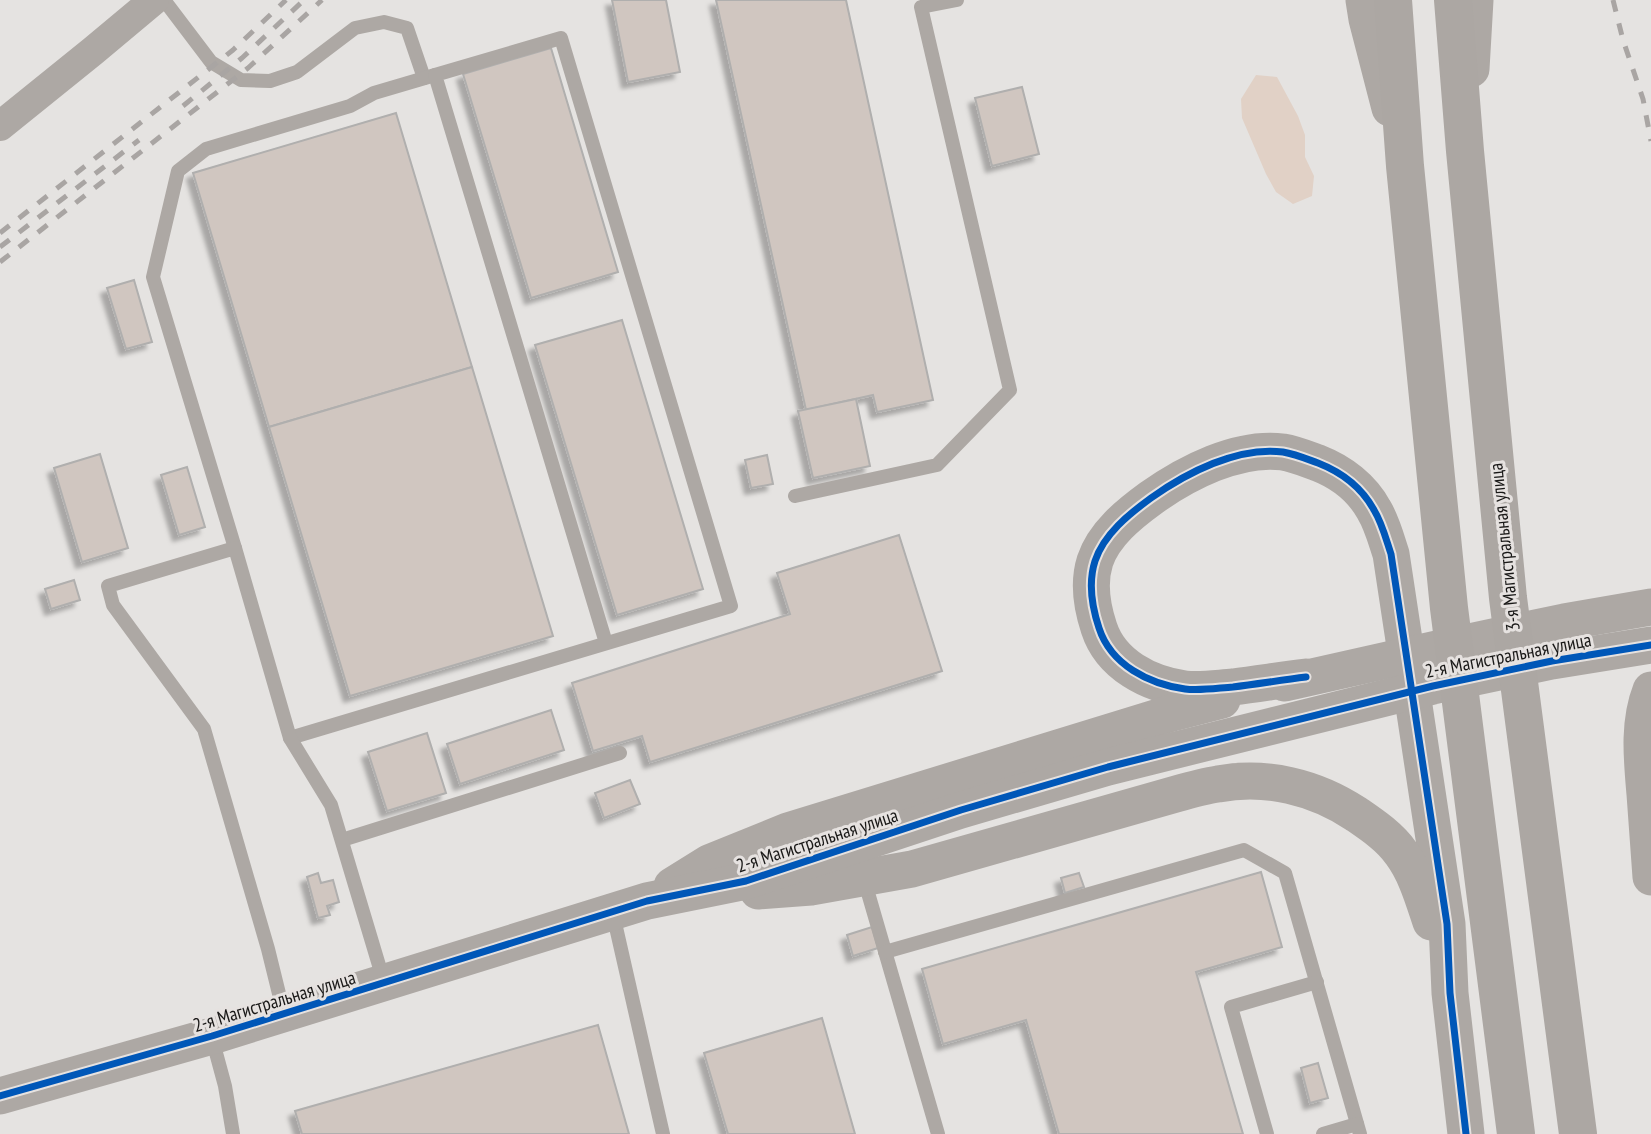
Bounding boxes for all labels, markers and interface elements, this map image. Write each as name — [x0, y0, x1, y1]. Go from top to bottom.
street label: 3-я Магистральная улица — [1483, 462, 1525, 632]
street label: 2-я Магистральная улица — [1423, 627, 1593, 683]
street label: 2-я Магистральная улица — [733, 803, 901, 877]
street label: 2-я Магистральная улица — [190, 965, 358, 1037]

